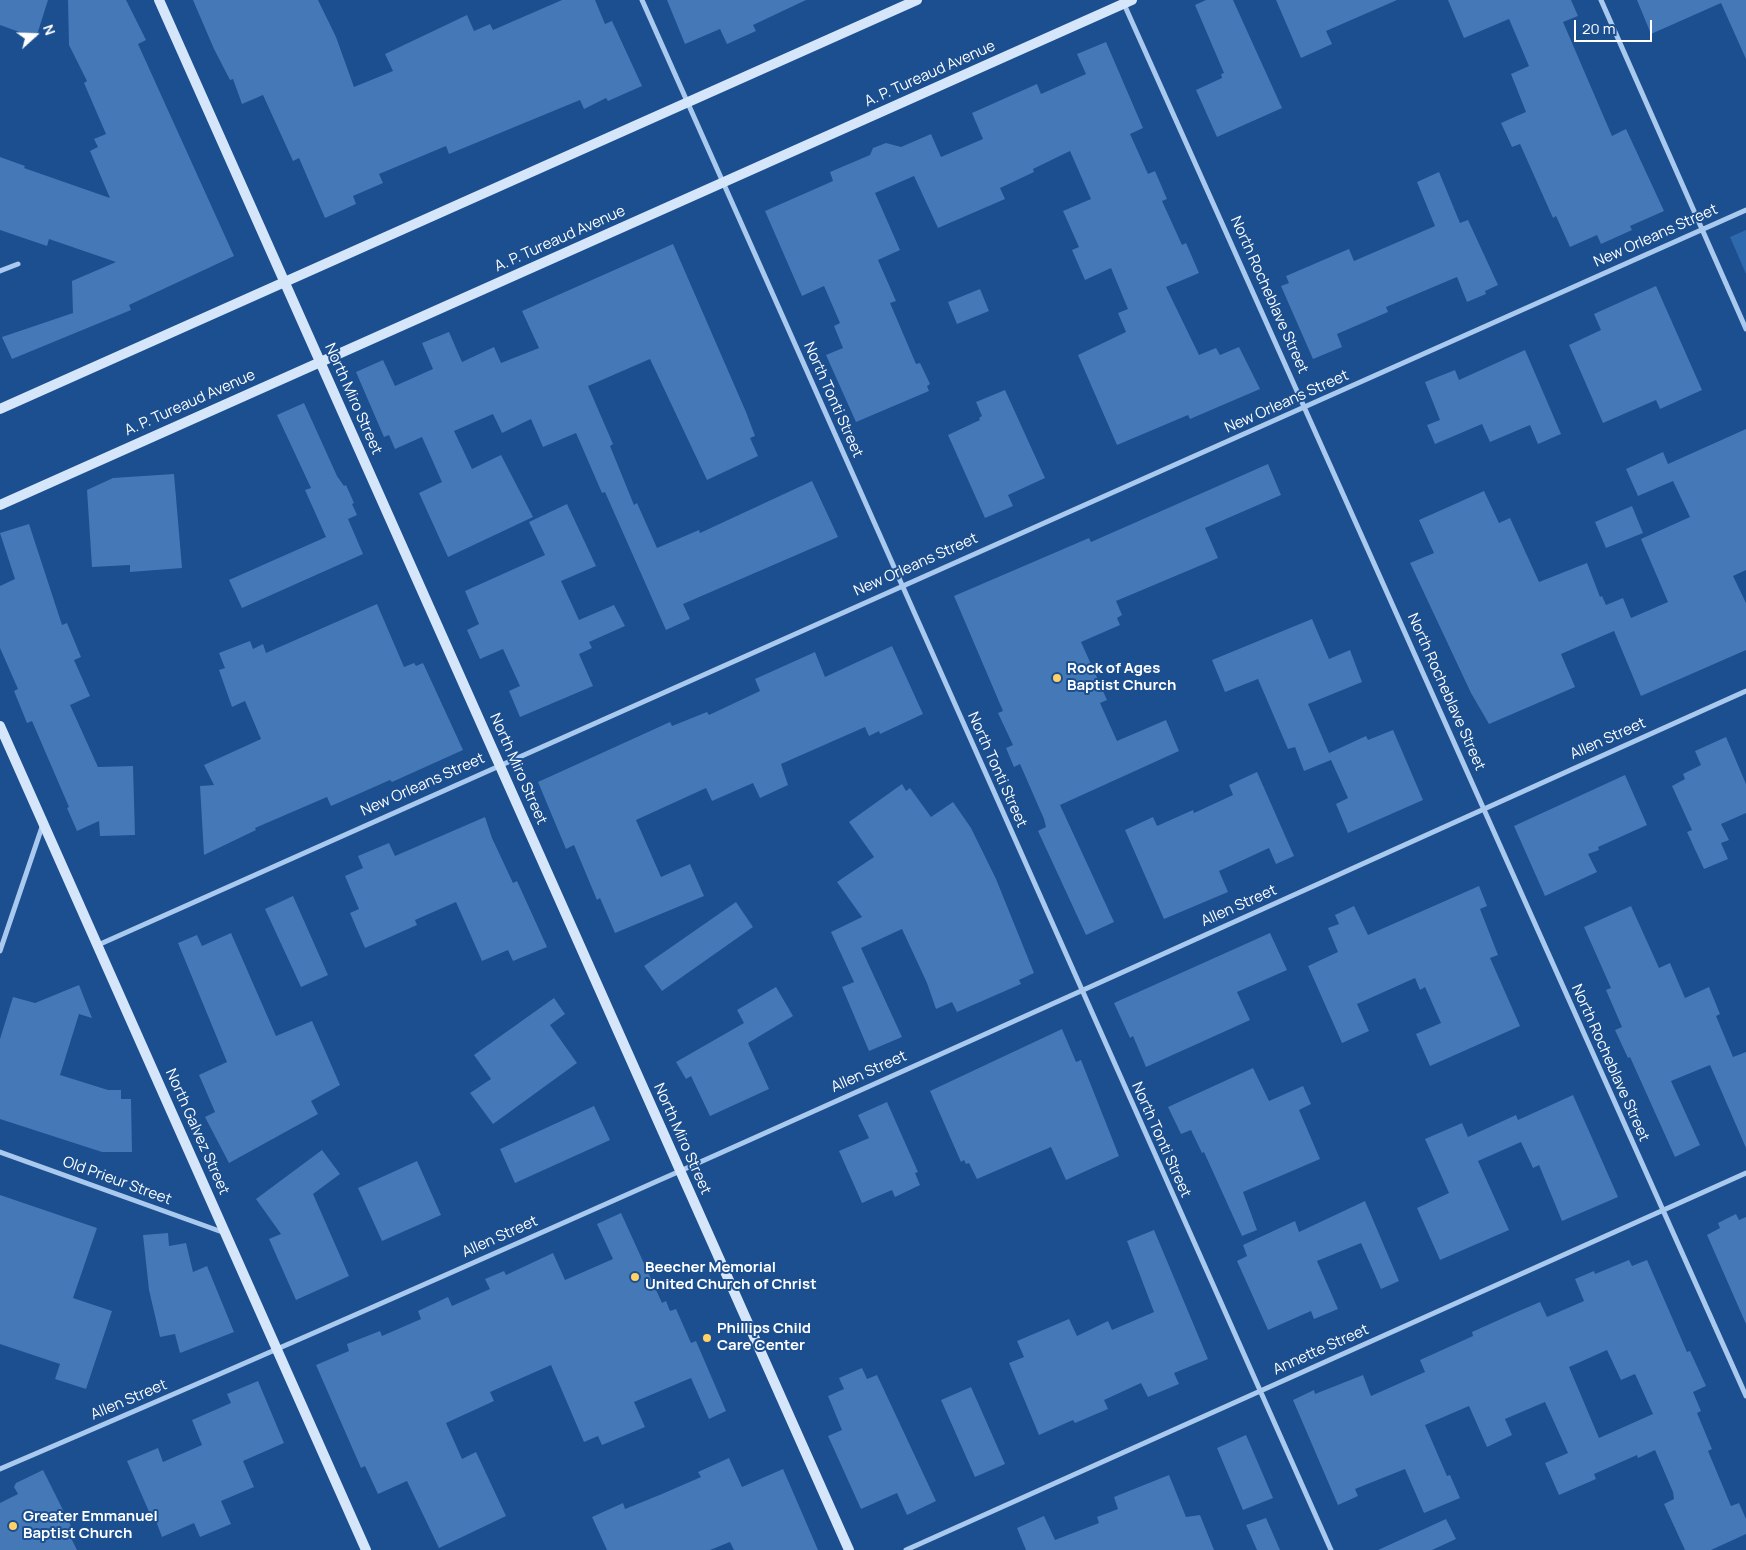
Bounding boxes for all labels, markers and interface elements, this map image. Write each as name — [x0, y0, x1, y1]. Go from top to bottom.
north arrow — [10, 10, 60, 60]
scale bar — [1576, 10, 1654, 42]
text: 20 m — [1582, 18, 1615, 39]
text: N — [39, 22, 60, 38]
street label: A. P. Tureaud Avenue — [862, 37, 998, 111]
street label: New Orleans Street — [1591, 201, 1721, 271]
street label: A. P. Tureaud Avenue — [492, 202, 628, 276]
street label: North Rocheblave Street — [1226, 214, 1312, 376]
street label: North Tonti Street — [799, 339, 867, 461]
street label: North Miro Street — [320, 341, 386, 457]
street label: A. P. Tureaud Avenue — [122, 366, 258, 440]
street label: New Orleans Street — [1222, 367, 1352, 437]
street label: New Orleans Street — [851, 530, 981, 600]
street label: North Rocheblave Street — [1403, 611, 1489, 773]
place label: Rock of Ages Baptist Church — [1067, 660, 1176, 695]
marker: Rock of Ages Baptist Church — [1051, 672, 1063, 684]
street label: North Tonti Street — [963, 709, 1031, 831]
street label: North Miro Street — [485, 711, 551, 827]
street label: Allen Street — [1567, 714, 1649, 764]
street label: New Orleans Street — [358, 750, 488, 820]
street label: Allen Street — [1198, 881, 1280, 931]
street label: North Rocheblave Street — [1567, 982, 1653, 1144]
street label: Allen Street — [828, 1047, 910, 1097]
street label: North Galvez Street — [161, 1066, 233, 1198]
street label: North Tonti Street — [1127, 1079, 1195, 1201]
street label: North Miro Street — [649, 1081, 715, 1197]
street label: Old Prieur Street — [60, 1153, 174, 1209]
street label: Allen Street — [459, 1212, 541, 1262]
place label: Beecher Memorial United Church of Christ — [645, 1259, 817, 1294]
marker: Beecher Memorial United Church of Christ — [629, 1271, 641, 1283]
place label: Phillips Child Care Center — [717, 1320, 811, 1355]
street label: Annette Street — [1270, 1321, 1372, 1379]
marker: Phillips Child Care Center — [701, 1332, 713, 1344]
street label: Allen Street — [88, 1376, 170, 1424]
place label: Greater Emmanuel Baptist Church — [23, 1508, 158, 1543]
marker: Greater Emmanuel Baptist Church — [7, 1520, 19, 1532]

